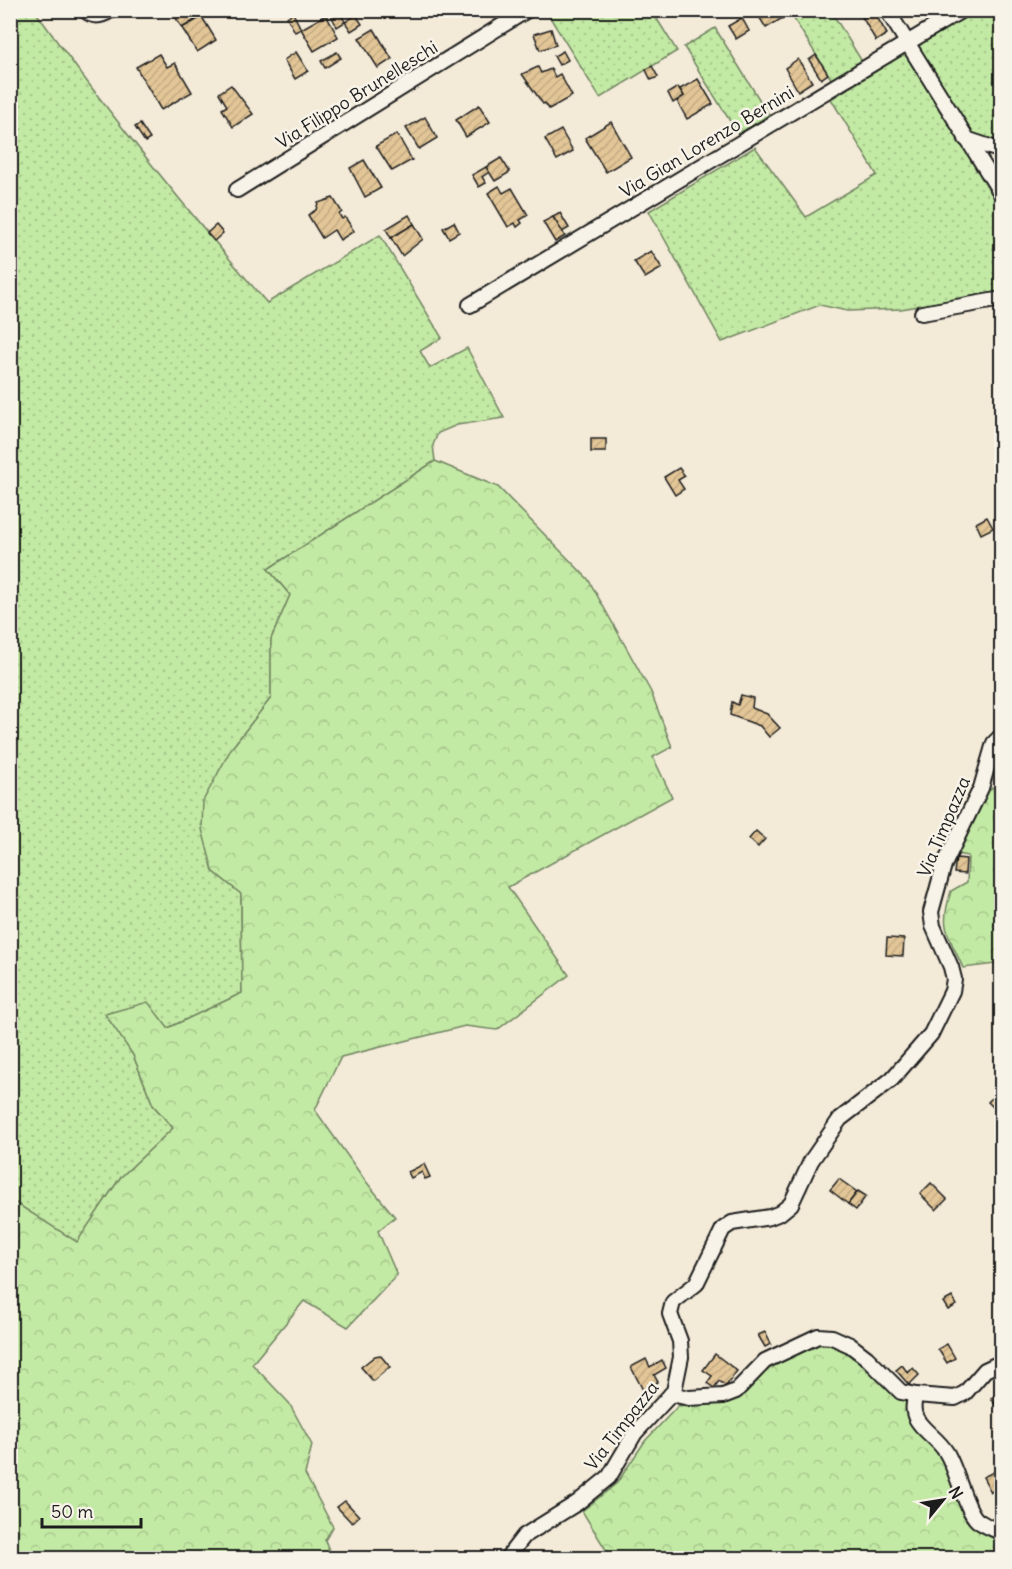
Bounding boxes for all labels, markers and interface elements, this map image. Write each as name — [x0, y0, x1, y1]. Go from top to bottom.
street label: Via Filippo Brunelleschi — [272, 35, 442, 154]
street label: Via Gian Lorenzo Bernini — [615, 80, 798, 203]
street label: Via Timpazza — [912, 773, 975, 881]
street label: Via Timpazza — [580, 1376, 664, 1475]
north arrow — [913, 1470, 973, 1530]
text: N — [945, 1483, 967, 1502]
scale bar — [42, 1491, 141, 1529]
text: 50 m — [51, 1500, 93, 1523]

